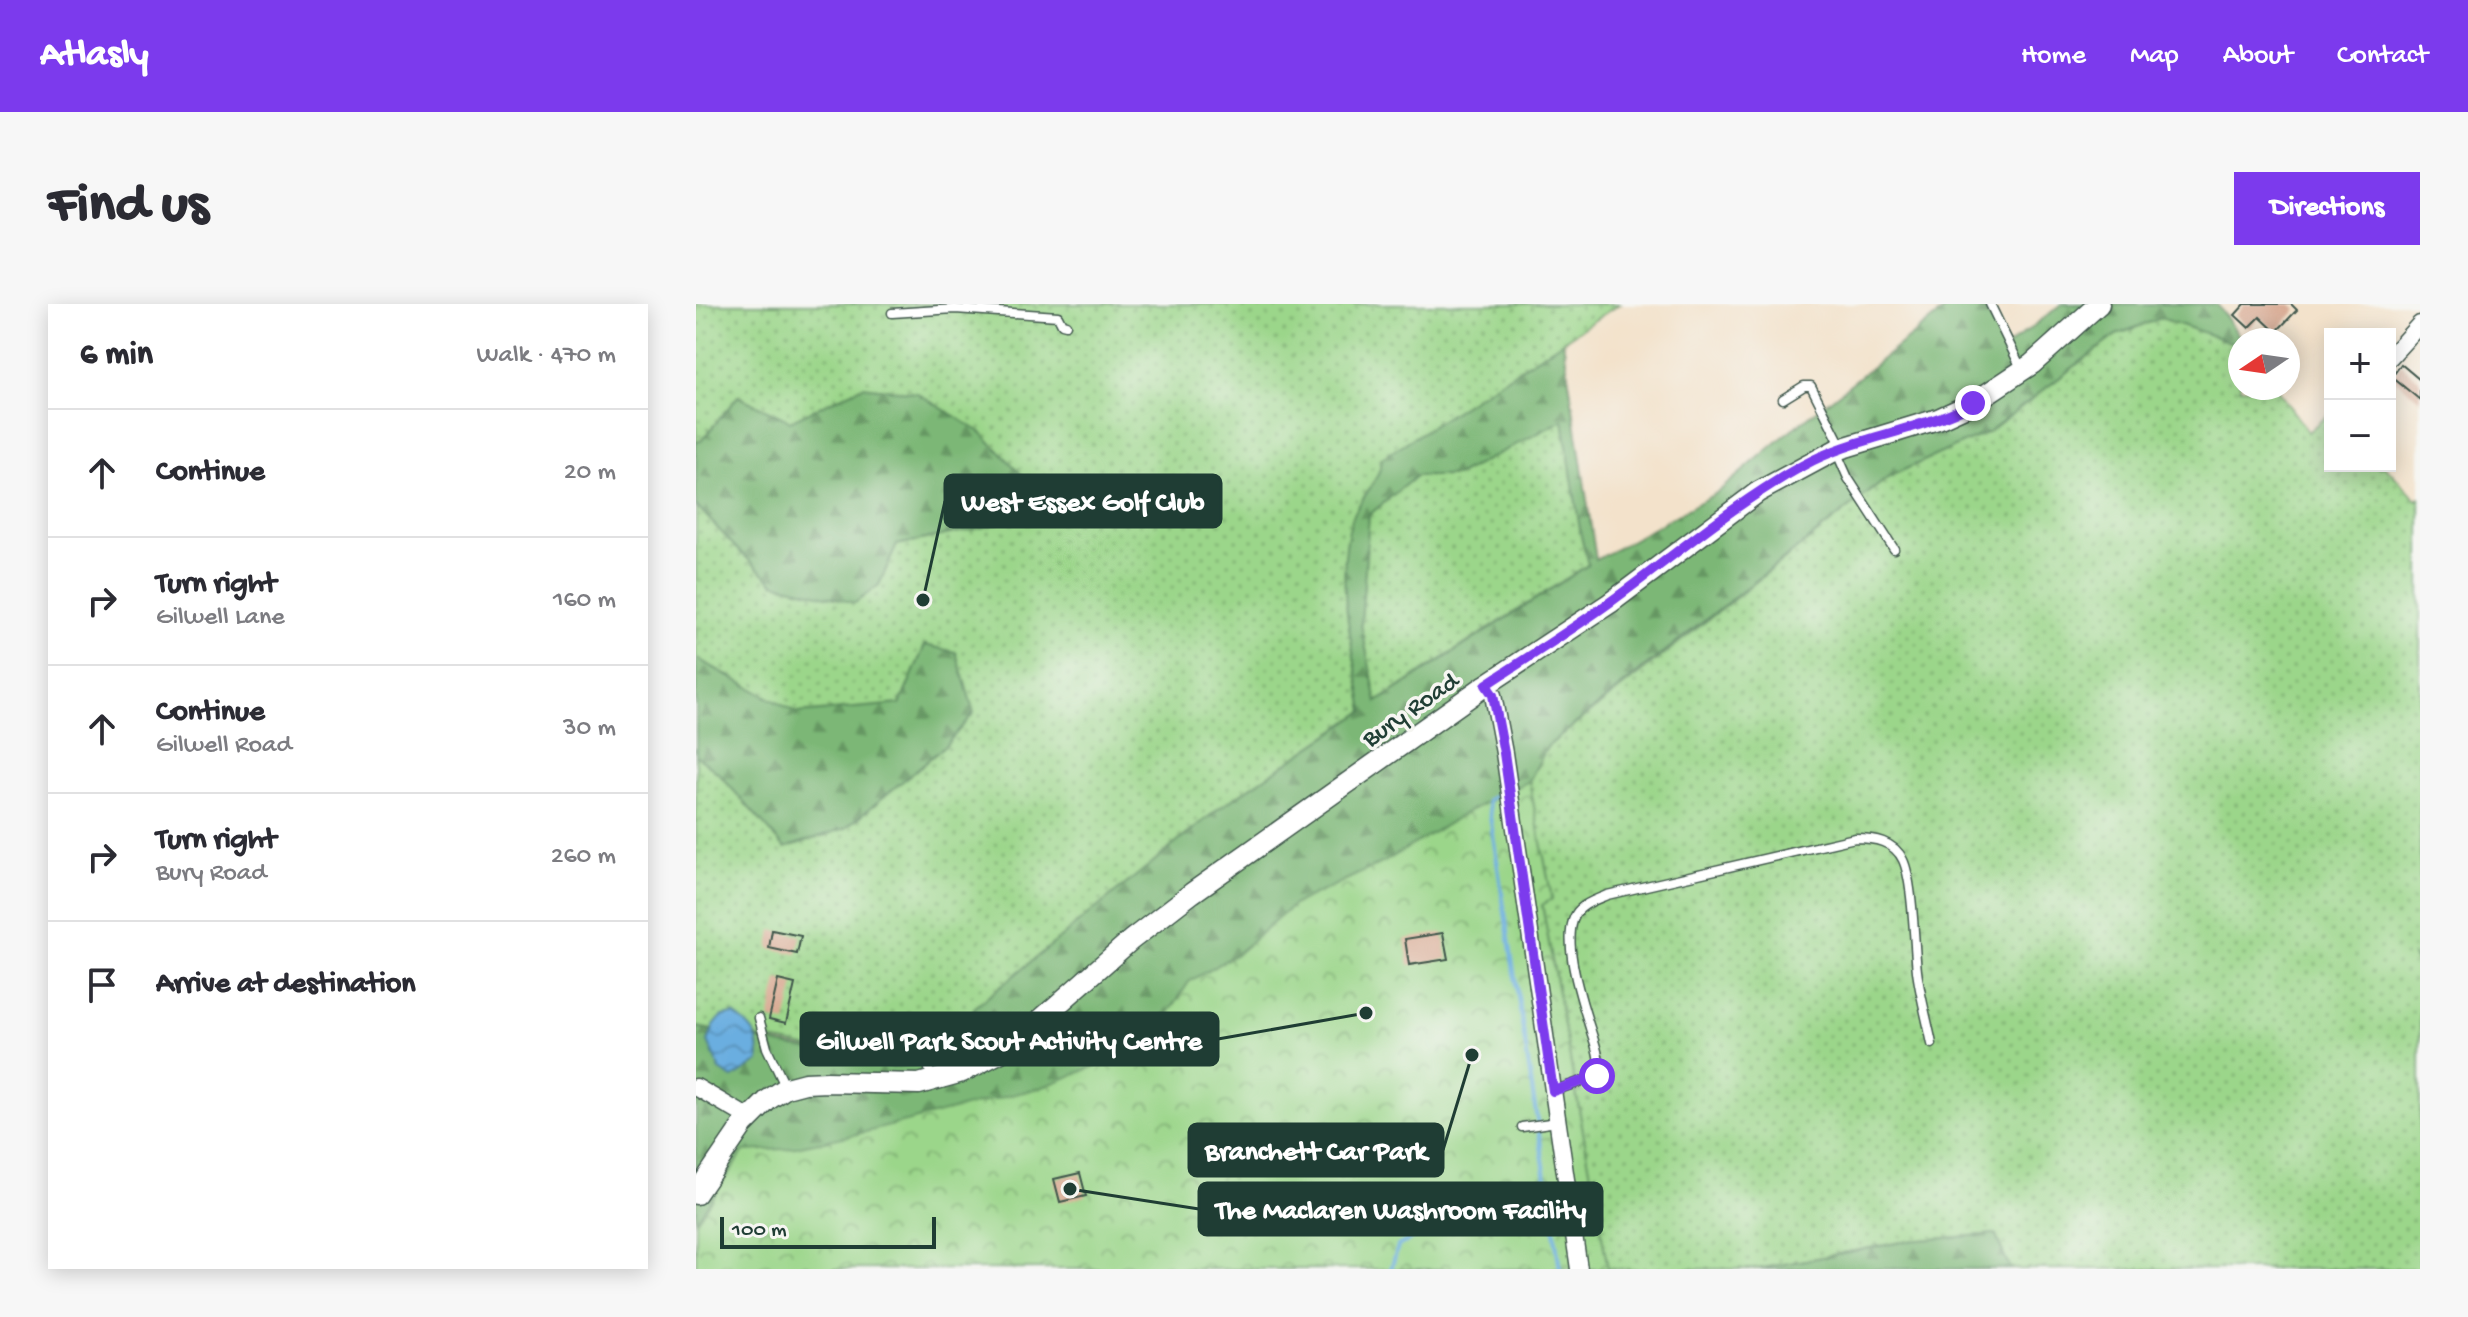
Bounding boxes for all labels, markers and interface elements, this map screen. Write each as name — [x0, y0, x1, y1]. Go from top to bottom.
text: Atlasly — [40, 34, 148, 78]
text: Home — [2021, 40, 2086, 73]
text: Map — [2130, 40, 2179, 73]
text: About — [2223, 40, 2293, 73]
text: Contact — [2337, 40, 2428, 73]
button: Directions — [2234, 172, 2420, 245]
text: Find us — [48, 175, 208, 241]
north arrow — [2228, 328, 2300, 400]
map controls — [2324, 328, 2396, 472]
button: + — [2324, 328, 2396, 400]
text: 6 min — [80, 336, 153, 376]
text: Walk · 470 m — [476, 341, 616, 372]
route end — [1955, 385, 1991, 421]
button: − — [2324, 400, 2396, 472]
icon: ahead — [80, 451, 124, 495]
text: Continue — [156, 456, 265, 491]
text: 20 m — [564, 458, 616, 489]
callout: West Essex Golf Club — [945, 475, 1221, 527]
text: West Essex Golf Club — [960, 488, 1205, 521]
text: Turn right — [156, 568, 276, 603]
icon: right — [80, 579, 124, 623]
text: 160 m — [553, 586, 616, 617]
text: Gilwell Lane — [156, 603, 285, 634]
street label: Bury Road — [1357, 666, 1467, 757]
text: Continue — [156, 696, 265, 731]
icon: ahead — [80, 707, 124, 751]
text: 30 m — [563, 714, 616, 745]
text: Gilwell Road — [156, 731, 292, 762]
text: Turn right — [156, 824, 276, 859]
icon: right — [80, 835, 124, 879]
text: 260 m — [551, 842, 616, 873]
text: Bury Road — [156, 859, 266, 890]
icon: arrive — [80, 963, 124, 1007]
text: Arrive at destination — [156, 968, 416, 1003]
callout: Gilwell Park Scout Activity Centre — [801, 1013, 1218, 1065]
text: Gilwell Park Scout Activity Centre — [816, 1027, 1203, 1060]
route start — [1579, 1058, 1615, 1094]
callout: Branchett Car Park — [1189, 1124, 1443, 1176]
text: Branchett Car Park — [1204, 1137, 1431, 1170]
callout: The Maclaren Washroom Facility — [1199, 1183, 1602, 1235]
text: The Maclaren Washroom Facility — [1214, 1196, 1586, 1229]
scale bar — [720, 1213, 936, 1249]
text: 100 m — [732, 1218, 787, 1244]

